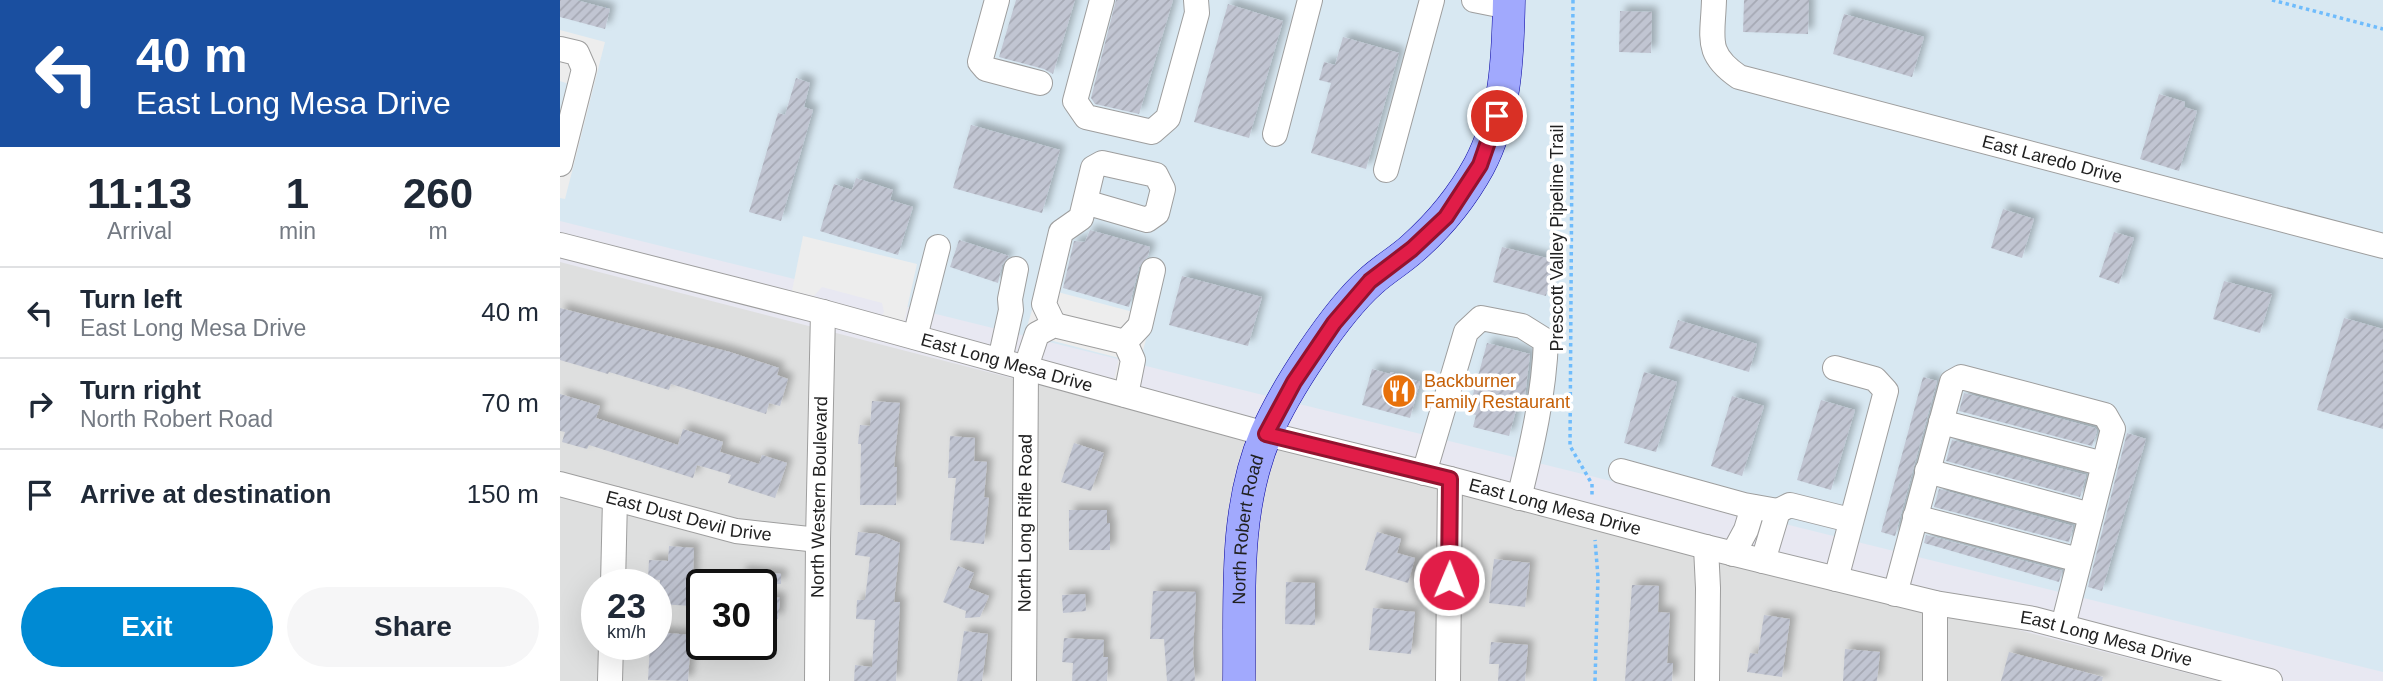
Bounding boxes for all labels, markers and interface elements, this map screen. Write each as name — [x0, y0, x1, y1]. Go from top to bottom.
icon: left — [21, 28, 112, 119]
text: 40 m — [136, 28, 248, 82]
text: East Long Mesa Drive — [136, 85, 451, 121]
pin — [1467, 86, 1527, 146]
icon: arrive — [1478, 97, 1516, 135]
street label: Prescott Valley Pipeline Trail — [1547, 125, 1567, 351]
street label: East Laredo Drive — [1980, 131, 2124, 187]
text: 11:13 — [87, 170, 192, 217]
text: 1 — [286, 170, 309, 217]
text: 260 — [403, 170, 473, 217]
text: Arrival — [107, 218, 172, 244]
text: min — [279, 218, 316, 244]
text: m — [428, 218, 448, 244]
text: Turn left — [80, 284, 182, 314]
icon: left — [21, 294, 59, 332]
text: 40 m — [481, 297, 539, 327]
text: East Long Mesa Drive — [80, 315, 306, 341]
street label: East Long Mesa Drive — [919, 329, 1095, 396]
place label: Backburner Family Restaurant — [1424, 371, 1570, 412]
restaurant icon: Backburner Family Restaurant — [1380, 372, 1418, 410]
text: Turn right — [80, 375, 201, 405]
icon: right — [21, 385, 59, 423]
text: 70 m — [481, 388, 539, 418]
street label: North Western Boulevard — [808, 396, 831, 598]
text: North Robert Road — [80, 406, 273, 432]
street label: North Long Rifle Road — [1014, 434, 1036, 612]
street label: North Robert Road — [1229, 452, 1267, 605]
street label: East Long Mesa Drive — [1467, 474, 1643, 539]
icon: arrive — [21, 476, 59, 514]
text: Arrive at destination — [80, 479, 331, 509]
text: 150 m — [467, 479, 539, 509]
street label: East Dust Devil Drive — [604, 487, 773, 545]
position arrow — [1412, 543, 1486, 617]
speed limit sign: 30 — [686, 569, 777, 660]
text: 23 — [607, 586, 646, 625]
button: Exit — [21, 587, 273, 667]
button: Share — [287, 587, 539, 667]
street label: East Long Mesa Drive — [2019, 607, 2195, 670]
text: km/h — [607, 622, 646, 642]

